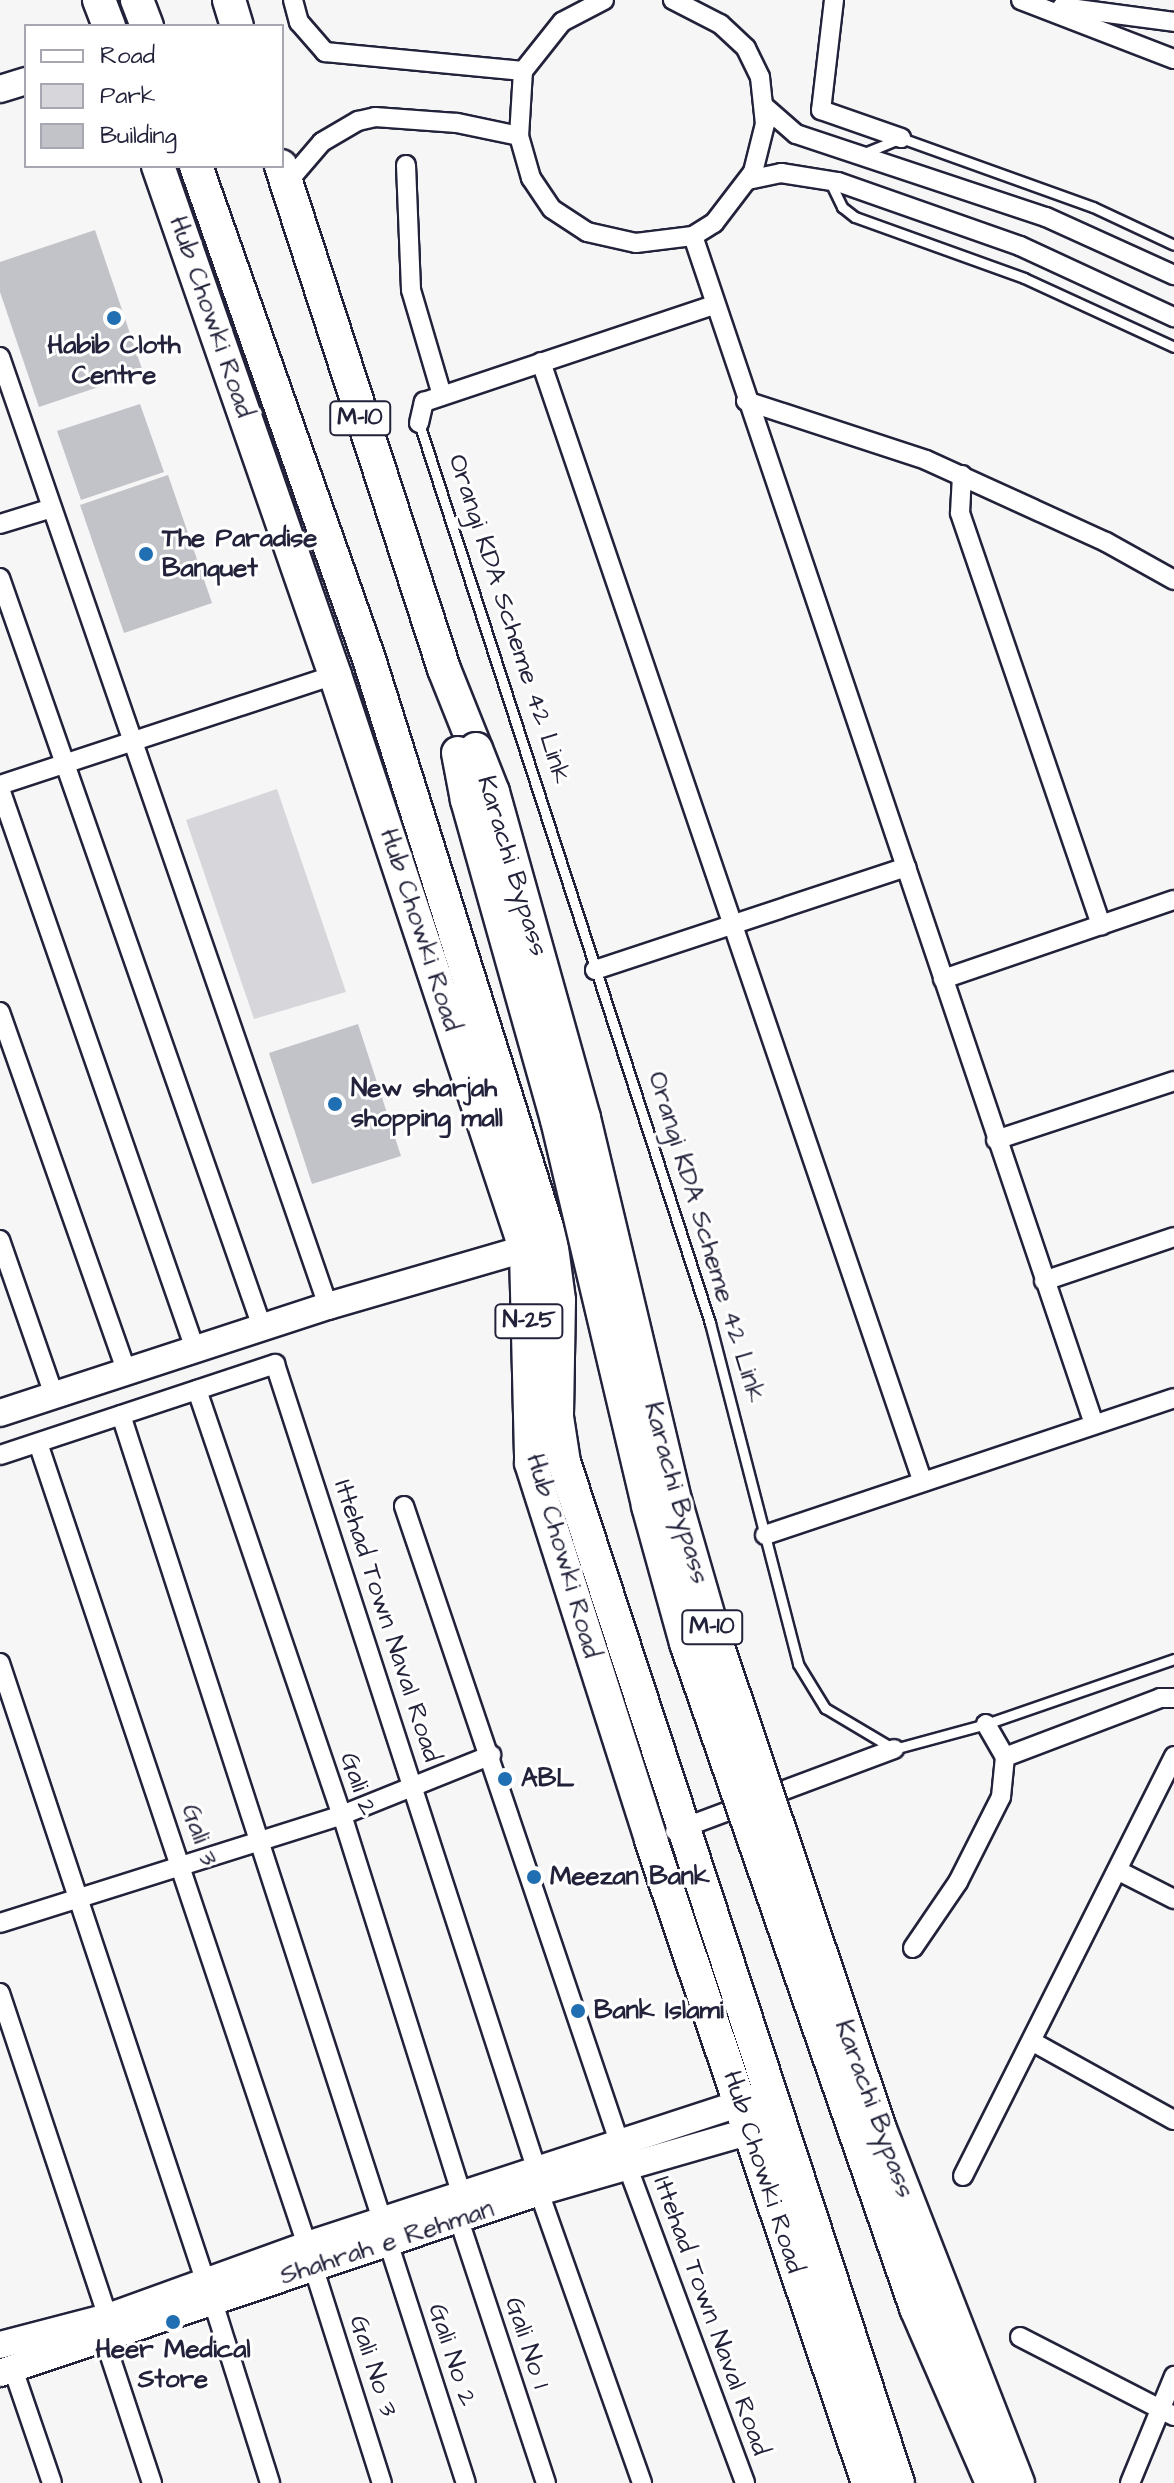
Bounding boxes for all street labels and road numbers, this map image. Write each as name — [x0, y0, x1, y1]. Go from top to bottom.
street label: Hub Chowki Road — [162, 212, 260, 422]
road number: M-10 — [328, 398, 392, 438]
street label: Orangi KDA Scheme 42 Link — [441, 451, 577, 787]
street label: Karachi Bypass — [470, 772, 554, 960]
street label: Hub Chowki Road — [373, 825, 467, 1035]
street label: Orangi KDA Scheme 42 Link — [641, 1068, 771, 1406]
road number: N-25 — [493, 1301, 565, 1341]
street label: Karachi Bypass — [637, 1399, 715, 1587]
street label: Hub Chowki Road — [519, 1450, 607, 1662]
street label: Ittehad Town Naval Road — [327, 1476, 447, 1766]
road number: M-10 — [680, 1607, 744, 1647]
street label: Gali 2 — [333, 1748, 383, 1820]
street label: Gali 3 — [174, 1800, 224, 1870]
street label: Karachi Bypass — [827, 2016, 921, 2202]
street label: Hub Chowki Road — [716, 2067, 810, 2277]
street label: Ittehad Town Naval Road — [646, 2172, 776, 2460]
street label: Shahrah e Rehman — [276, 2194, 498, 2292]
street label: Gali No 1 — [498, 2293, 556, 2393]
street label: Gali No 2 — [421, 2300, 483, 2410]
street label: Gali No 3 — [342, 2312, 404, 2420]

